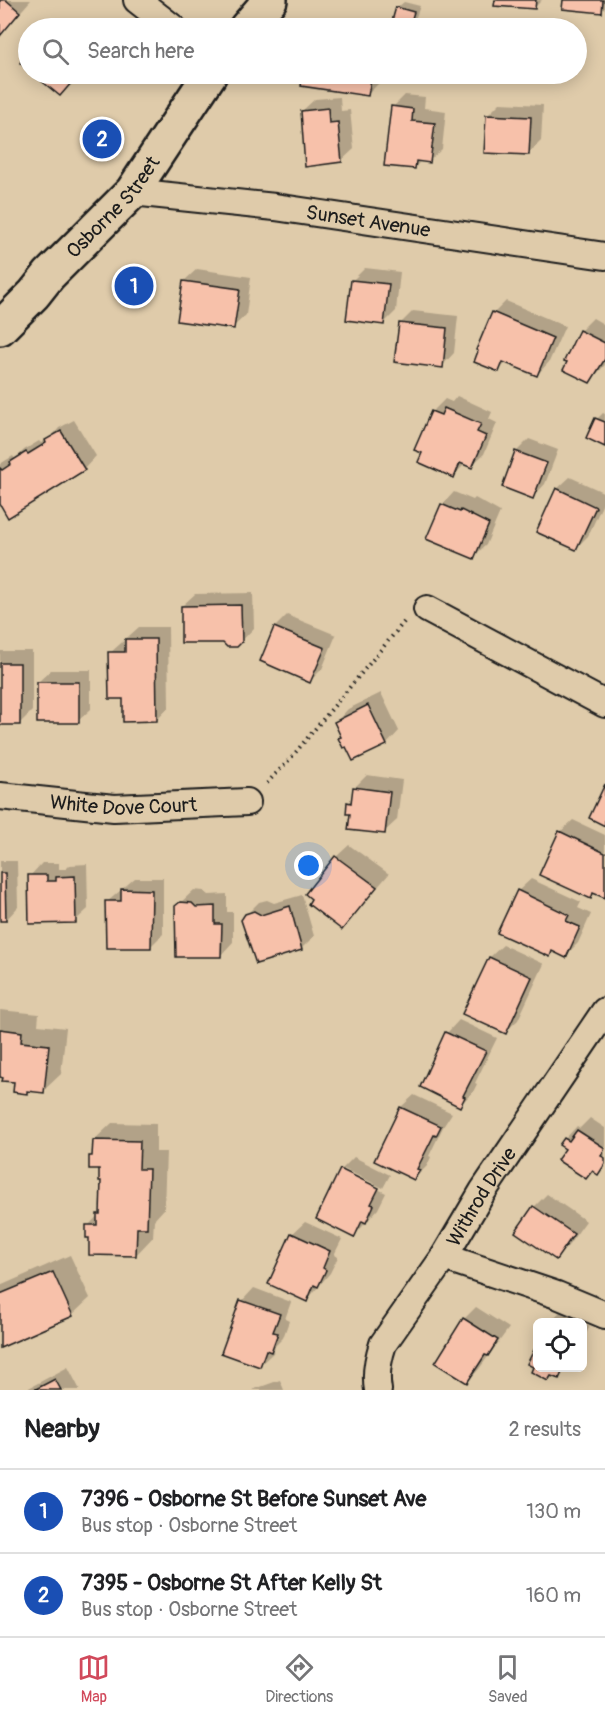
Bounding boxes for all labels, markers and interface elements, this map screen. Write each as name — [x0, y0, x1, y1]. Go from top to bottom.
search box — [18, 18, 587, 84]
icon: search — [39, 35, 72, 68]
text: Search here — [87, 37, 194, 65]
pin: 2 — [82, 116, 122, 162]
street label: Osborne Street — [61, 150, 166, 263]
street label: Sunset Avenue — [304, 199, 432, 242]
pin: 1 — [114, 264, 154, 308]
street label: White Dove Court — [49, 789, 198, 821]
your location — [294, 851, 323, 880]
street label: Withrod Drive — [441, 1142, 522, 1251]
map controls — [533, 1318, 587, 1372]
button: locate — [533, 1318, 587, 1372]
text: Nearby — [24, 1413, 100, 1445]
text: 2 results — [509, 1417, 581, 1442]
text: 7396 - Osborne St Before Sunset Ave — [81, 1485, 426, 1513]
text: 1 — [40, 1499, 47, 1524]
text: 130 m — [526, 1499, 581, 1524]
text: Bus stop · Osborne Street — [81, 1513, 297, 1538]
text: 7395 - Osborne St After Kelly St — [81, 1569, 382, 1597]
text: 2 — [38, 1583, 49, 1608]
text: 160 m — [526, 1583, 581, 1608]
text: Bus stop · Osborne Street — [81, 1597, 297, 1622]
tab: Map — [77, 1651, 110, 1707]
tab: Directions — [265, 1651, 333, 1707]
tab: Saved — [488, 1651, 528, 1707]

